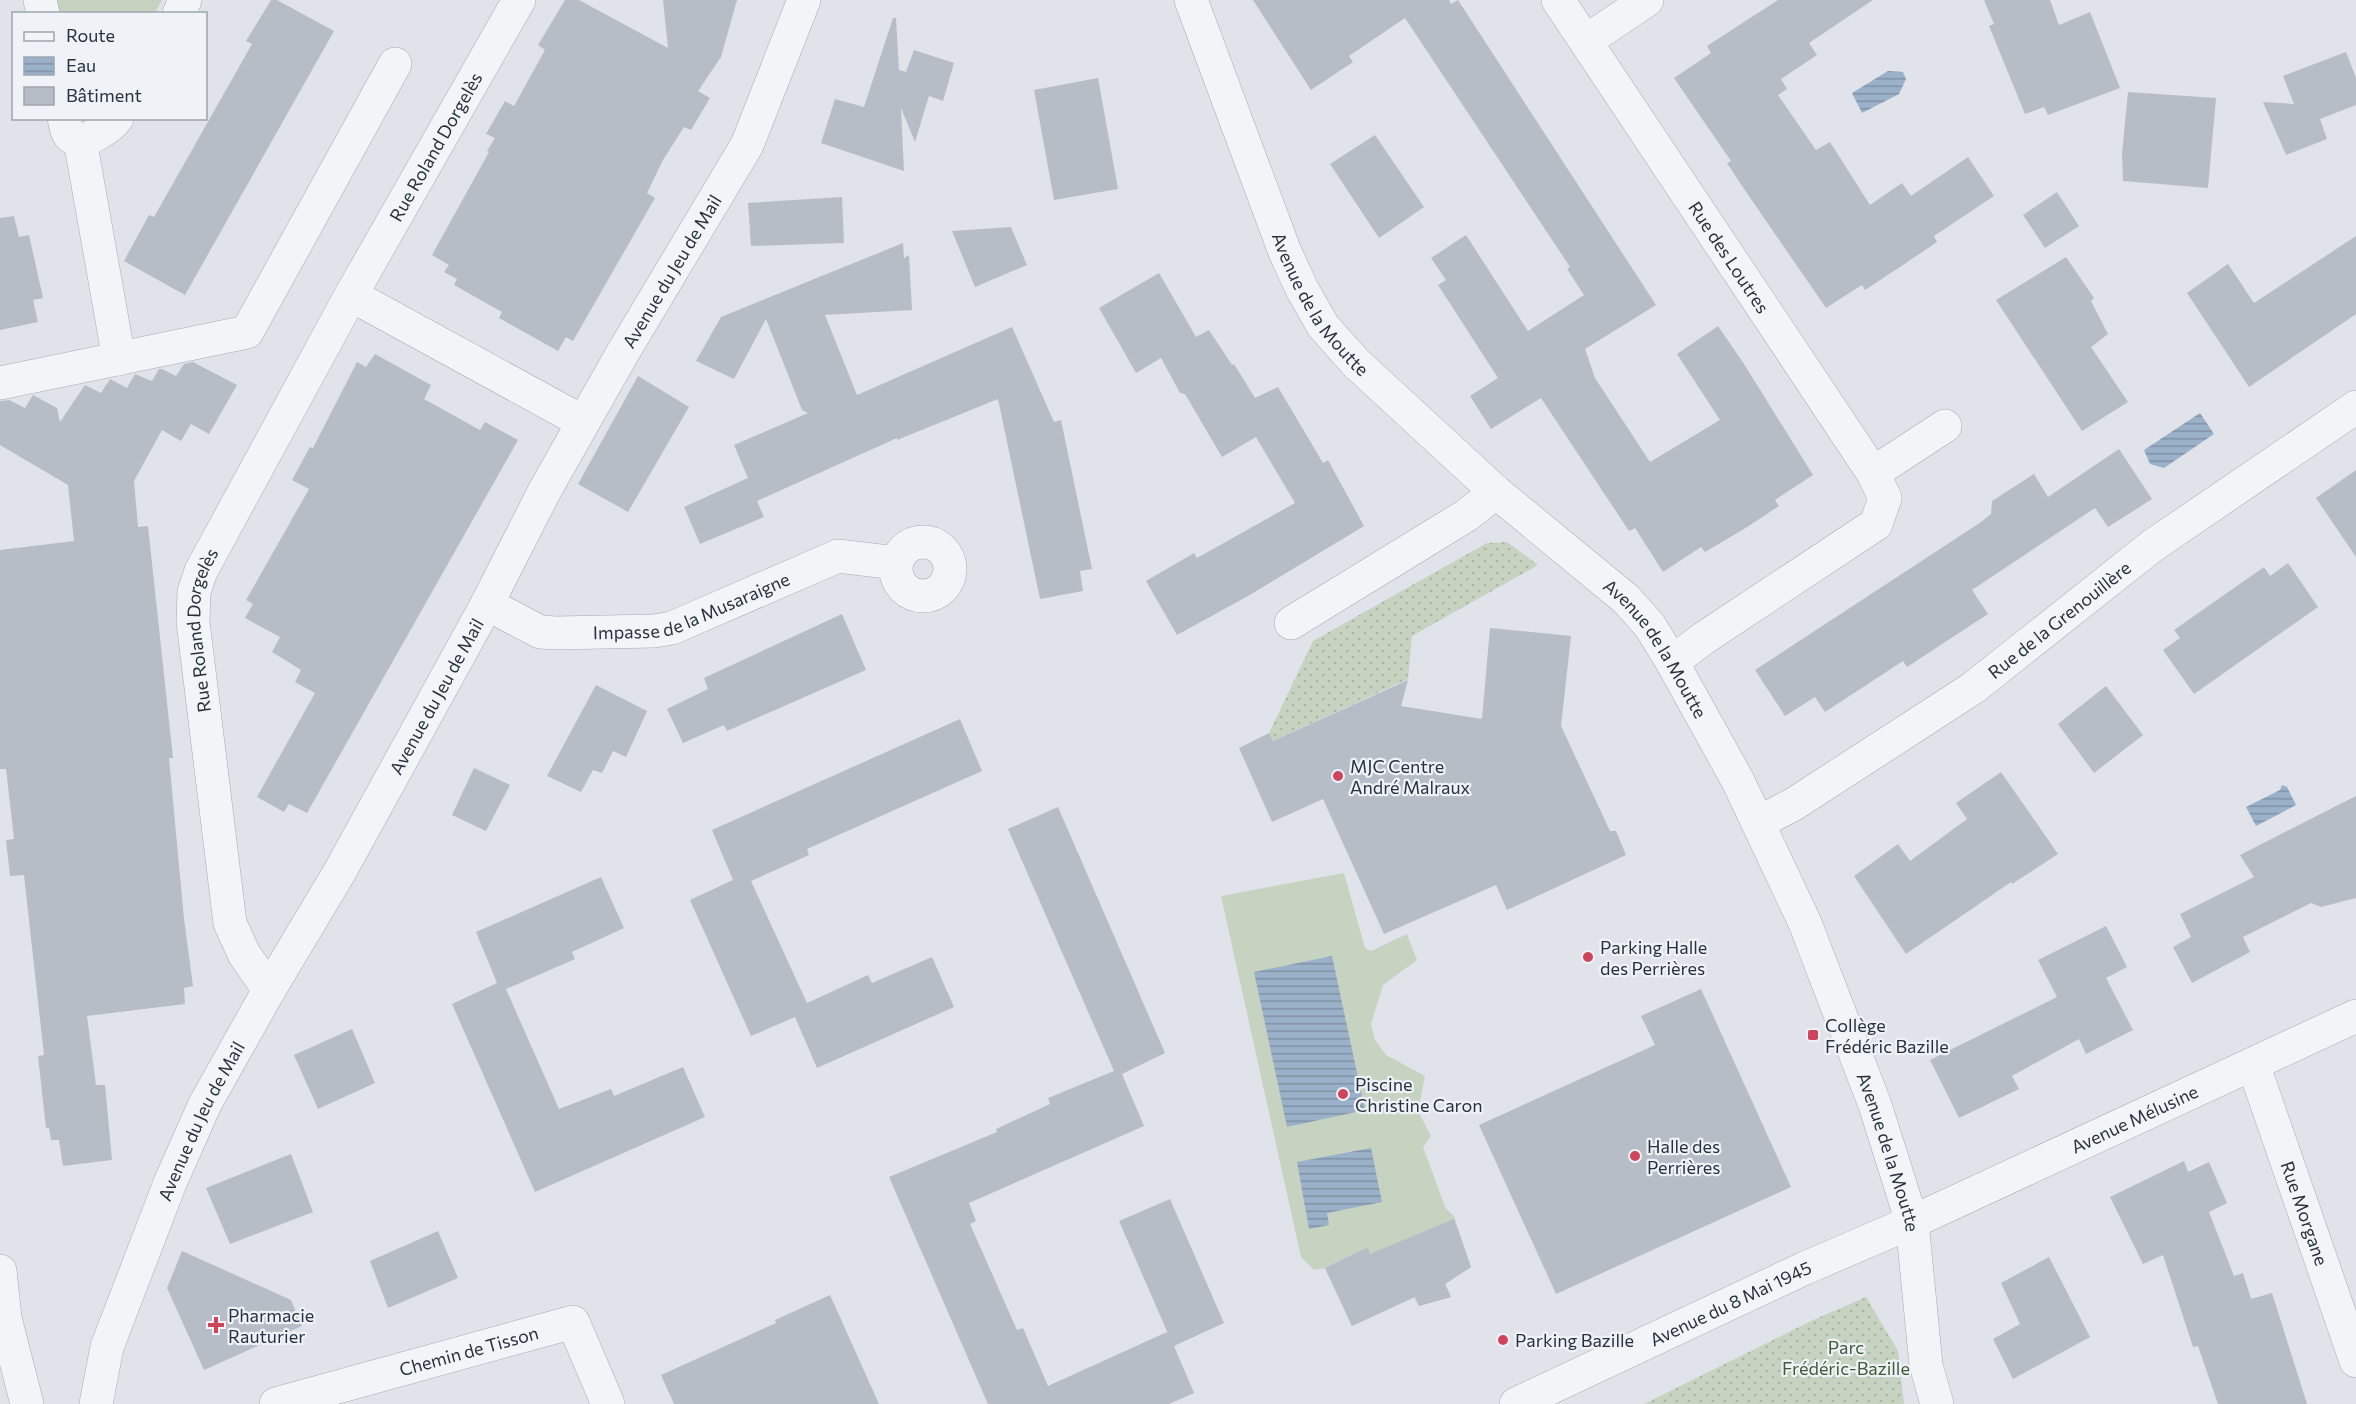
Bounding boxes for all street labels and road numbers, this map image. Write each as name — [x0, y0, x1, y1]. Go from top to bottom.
street label: Rue Roland Dorgelès — [384, 68, 487, 225]
street label: Avenue du Jeu de Mail — [617, 190, 726, 352]
street label: Rue des Loutres — [1684, 197, 1774, 317]
street label: Avenue de la Moutte — [1268, 229, 1373, 380]
street label: Rue Roland Dorgelès — [182, 544, 222, 714]
street label: Rue de la Grenouillère — [1983, 556, 2135, 683]
street label: Impasse de la Musaraigne — [593, 567, 793, 643]
street label: Avenue de la Moutte — [1599, 574, 1712, 722]
street label: Avenue du Jeu de Mail — [385, 614, 488, 778]
street label: Avenue du Jeu de Mail — [153, 1037, 249, 1204]
street label: Avenue de la Moutte — [1852, 1069, 1924, 1233]
street label: Avenue Mélusine — [2067, 1080, 2201, 1158]
street label: Rue Morgane — [2277, 1158, 2333, 1268]
street label: Avenue du 8 Mai 1945 — [1646, 1256, 1815, 1351]
street label: Chemin de Tisson — [397, 1321, 541, 1380]

